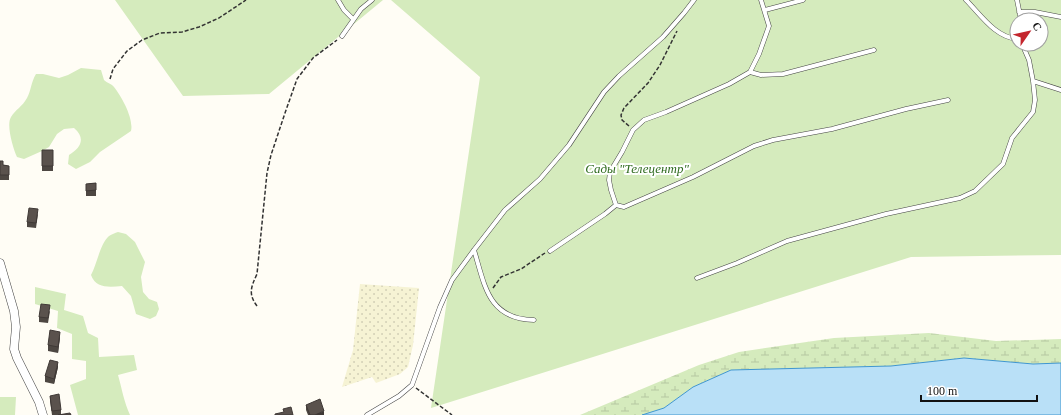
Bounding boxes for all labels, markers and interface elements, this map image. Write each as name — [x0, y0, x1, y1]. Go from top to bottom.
north arrow — [1009, 12, 1049, 52]
text: С — [1030, 20, 1045, 33]
park label: Сады "Телецентр" — [585, 161, 689, 176]
scale bar — [921, 377, 1037, 403]
text: 100 m — [927, 384, 958, 398]

